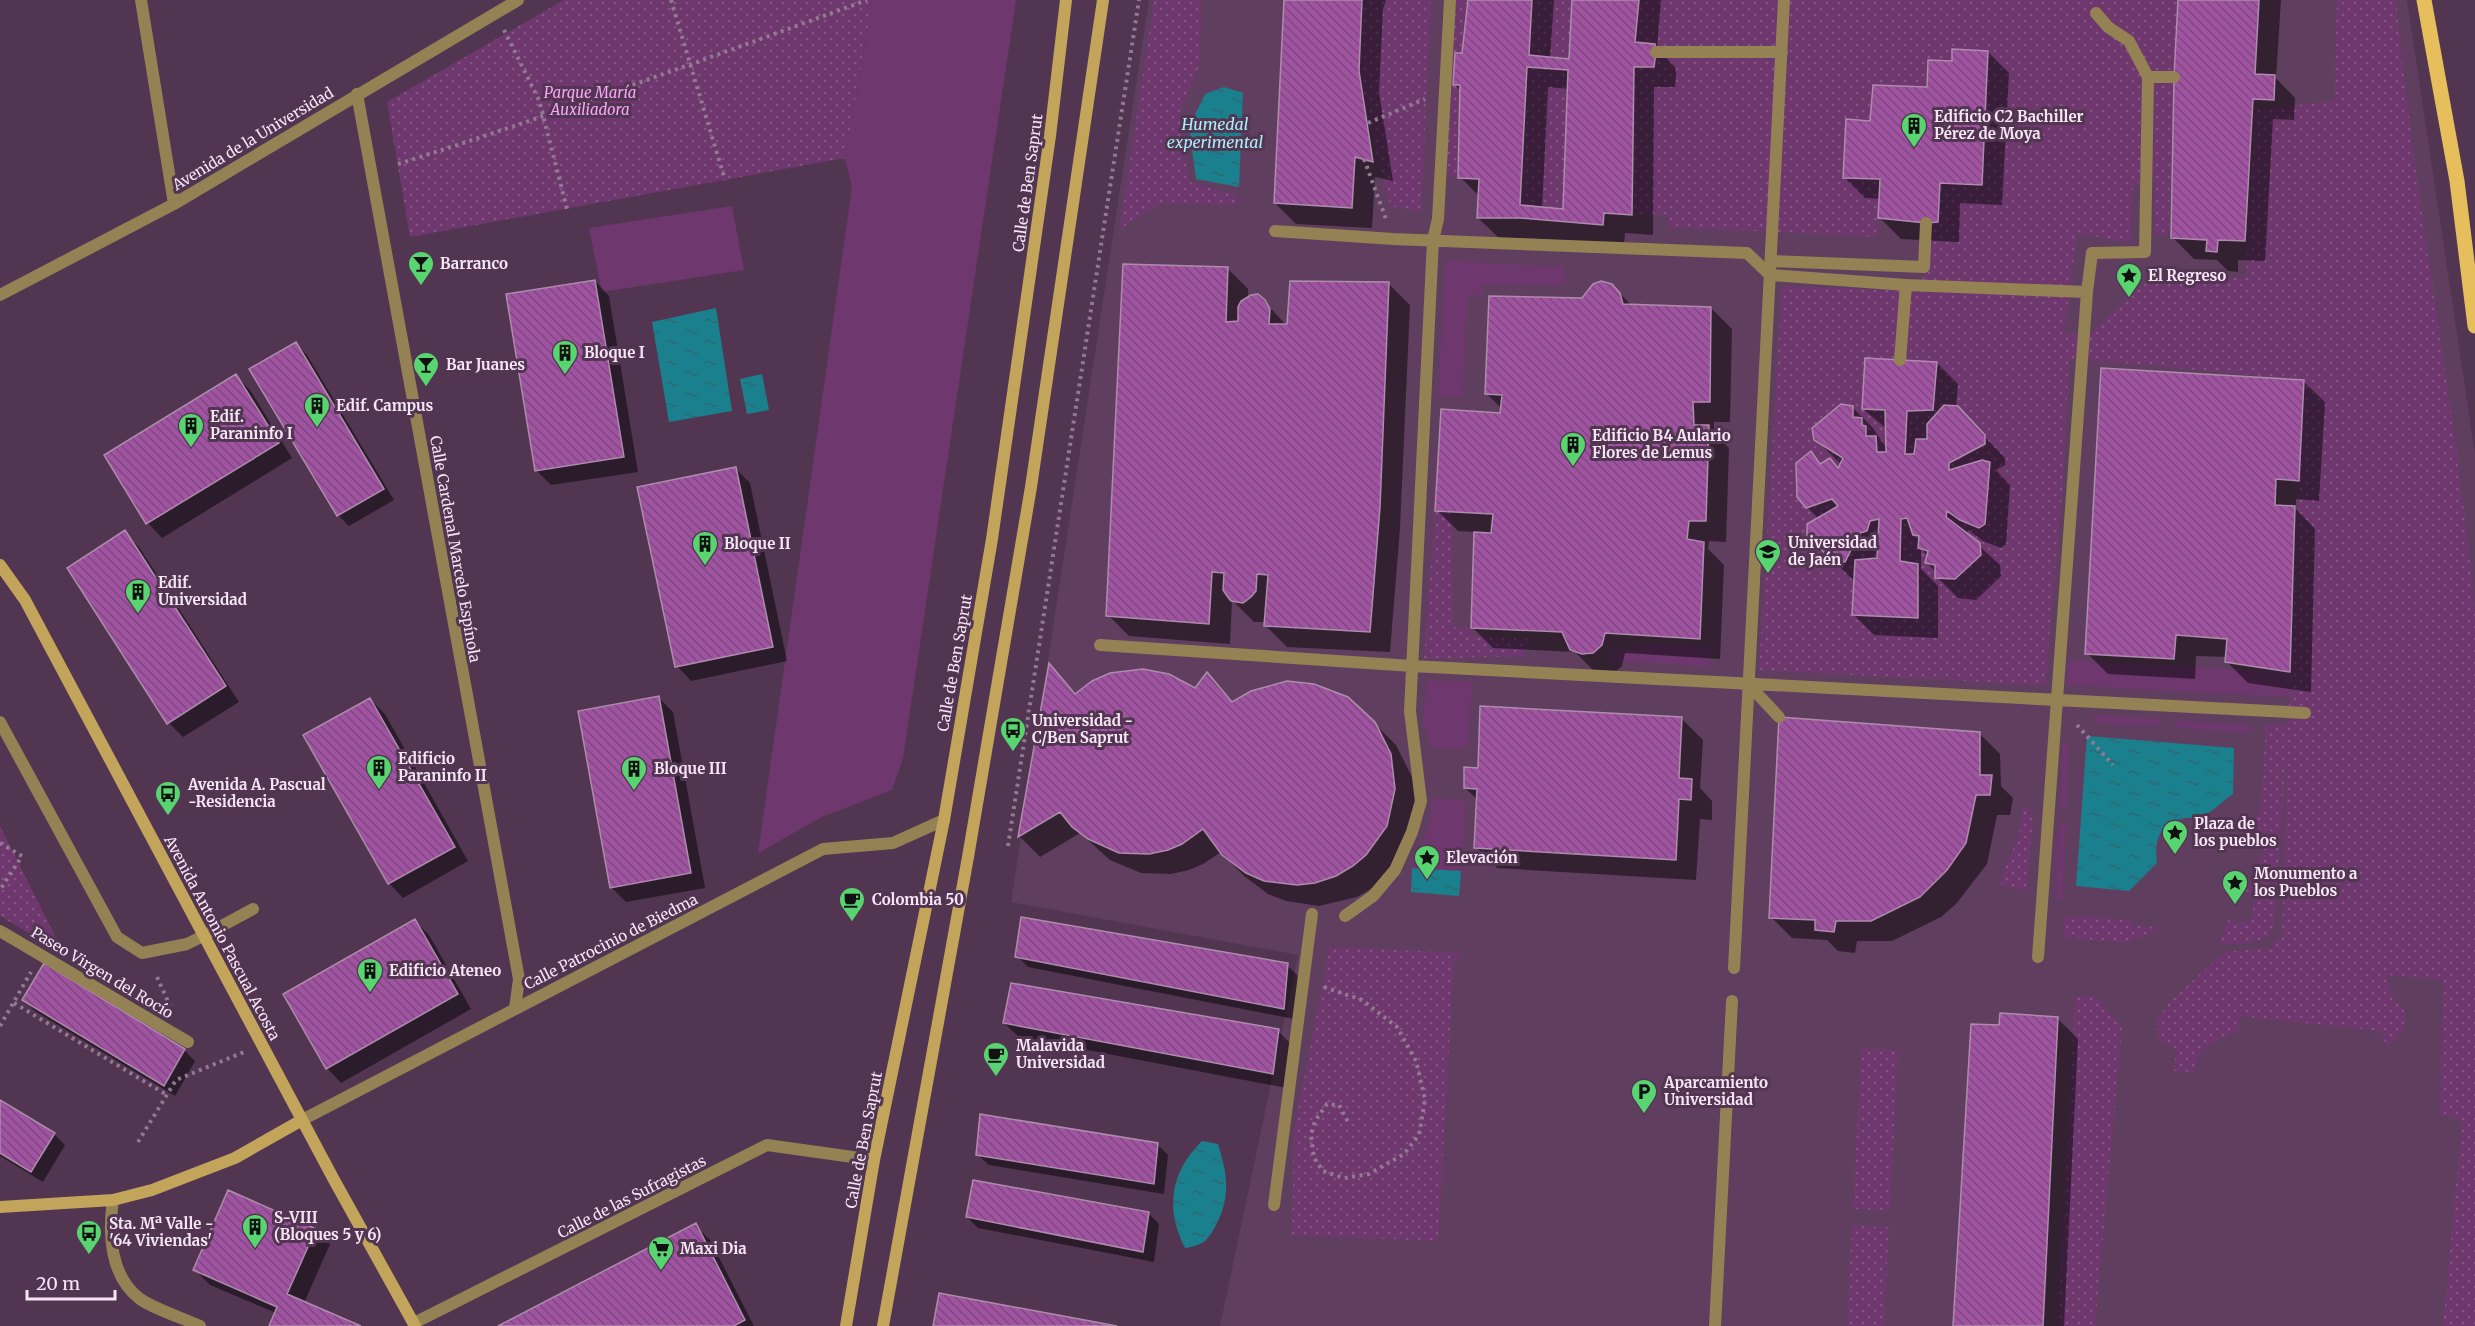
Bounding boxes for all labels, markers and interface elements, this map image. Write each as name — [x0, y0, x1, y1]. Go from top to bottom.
street label: Avenida de la Universidad — [168, 83, 337, 195]
park label: Parque María Auxiliadora — [544, 83, 636, 119]
place label: Edificio C2 Bachiller Pérez de Moya — [1934, 107, 2084, 143]
building icon: Edificio C2 Bachiller Pérez de Moya — [1899, 111, 1929, 149]
street label: Calle de Ben Saprut — [1008, 113, 1047, 253]
water label: Humedal experimental — [1167, 114, 1263, 152]
bar icon: Barranco — [406, 249, 436, 287]
place label: Barranco — [440, 254, 508, 273]
place icon: El Regreso — [2114, 261, 2144, 299]
place label: El Regreso — [2148, 266, 2226, 285]
building icon: Bloque I — [550, 338, 580, 376]
place label: Bloque I — [584, 343, 645, 362]
bar icon: Bar Juanes — [411, 350, 441, 388]
place label: Bar Juanes — [446, 355, 525, 374]
building icon: Edif. Campus — [302, 391, 332, 429]
place label: Edif. Campus — [336, 396, 434, 415]
place label: Edif. Paraninfo I — [210, 407, 293, 443]
building icon: Edif. Paraninfo I — [176, 411, 206, 449]
place label: Edificio B4 Aulario Flores de Lemus — [1592, 426, 1731, 462]
building icon: Edificio B4 Aulario Flores de Lemus — [1558, 430, 1588, 468]
street label: Calle Cardenal Marcelo Espínola — [426, 434, 485, 664]
building icon: Bloque II — [690, 529, 720, 567]
place label: Universidad de Jaén — [1788, 533, 1877, 569]
place label: Bloque II — [724, 534, 791, 553]
school or university icon: Universidad de Jaén — [1753, 537, 1783, 575]
place label: Edif. Universidad — [158, 573, 247, 609]
building icon: Edif. Universidad — [123, 577, 153, 615]
street label: Calle de Ben Saprut — [933, 593, 976, 733]
place label: Universidad - C/Ben Saprut — [1032, 711, 1133, 747]
bus stop icon: Universidad - C/Ben Saprut — [998, 715, 1028, 753]
place label: Edificio Paraninfo II — [398, 749, 487, 785]
building icon: Edificio Paraninfo II — [364, 753, 394, 791]
building icon: Bloque III — [619, 754, 649, 792]
place label: Bloque III — [654, 759, 727, 778]
place label: Avenida A. Pascual -Residencia — [187, 775, 326, 811]
bus stop icon: Avenida A. Pascual -Residencia — [153, 779, 183, 817]
place label: Plaza de los pueblos — [2194, 814, 2277, 850]
place icon: Plaza de los pueblos — [2160, 818, 2190, 856]
street label: Avenida Antonio Pascual Acosta — [160, 831, 285, 1043]
place icon: Elevación — [1412, 843, 1442, 881]
place label: Elevación — [1446, 848, 1518, 867]
place label: Monumento a los Pueblos — [2254, 864, 2358, 900]
place icon: Monumento a los Pueblos — [2220, 868, 2250, 906]
cafe icon: Colombia 50 — [837, 885, 867, 923]
street label: Calle Patrocinio de Biedma — [521, 889, 701, 994]
place label: Colombia 50 — [872, 890, 964, 909]
street label: Paseo Virgen del Rocío — [28, 923, 177, 1023]
building icon: Edificio Ateneo — [355, 956, 385, 994]
place label: Edificio Ateneo — [389, 961, 501, 980]
place label: Malavida Universidad — [1016, 1036, 1105, 1072]
cafe icon: Malavida Universidad — [981, 1040, 1011, 1078]
street label: Calle de Ben Saprut — [841, 1070, 886, 1210]
place label: Aparcamiento Universidad — [1663, 1073, 1768, 1109]
parking icon: Aparcamiento Universidad — [1629, 1077, 1659, 1115]
street label: Calle de las Sufragistas — [554, 1151, 709, 1242]
place label: S-VIII (Bloques 5 y 6) — [274, 1208, 381, 1244]
building icon: S-VIII (Bloques 5 y 6) — [240, 1212, 270, 1250]
place label: Sta. Mª Valle - '64 Viviendas' — [109, 1214, 214, 1250]
bus stop icon: Sta. Mª Valle - '64 Viviendas' — [74, 1218, 104, 1256]
supermarket icon: Maxi Dia — [646, 1234, 676, 1272]
place label: Maxi Dia — [680, 1239, 747, 1258]
scale bar — [27, 1263, 116, 1301]
text: 20 m — [36, 1272, 80, 1295]

